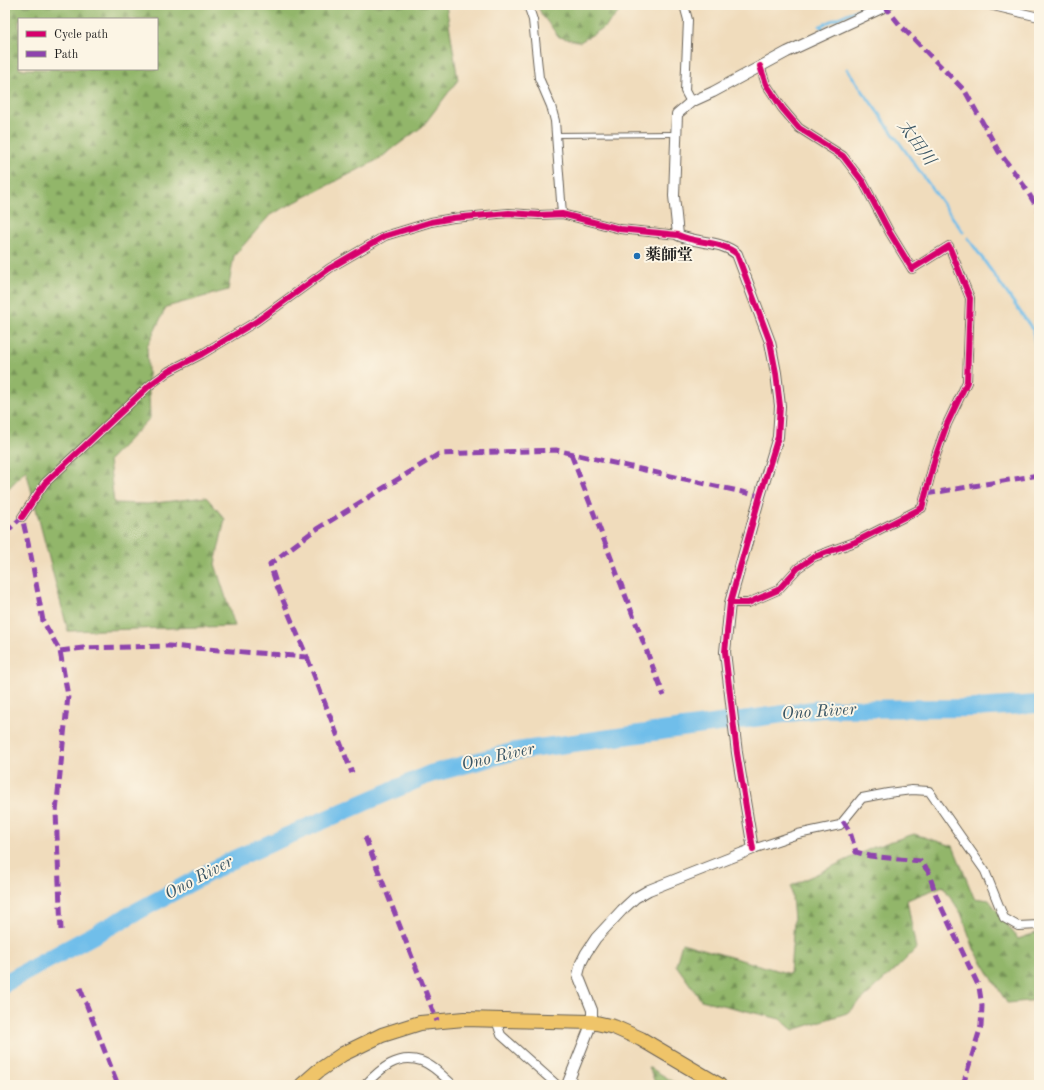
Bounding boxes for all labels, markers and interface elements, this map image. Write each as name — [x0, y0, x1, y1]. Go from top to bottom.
legend — [18, 18, 158, 70]
text: Cycle path — [54, 29, 109, 41]
text: Path — [54, 49, 79, 61]
water label: 太田川 — [894, 116, 941, 170]
place label: 薬師堂 — [645, 246, 693, 264]
marker: 薬師堂 — [632, 251, 642, 261]
water label: Ono River — [781, 701, 857, 723]
water label: Ono River — [460, 740, 537, 774]
water label: Ono River — [162, 853, 237, 903]

